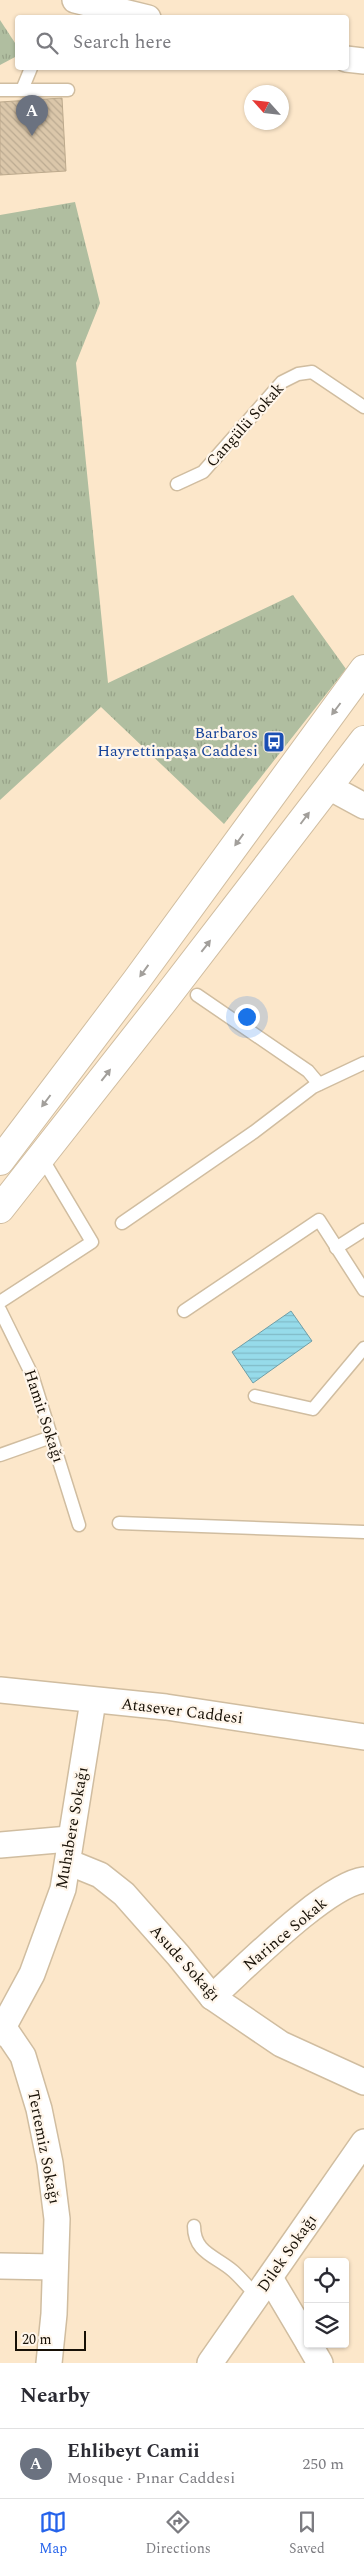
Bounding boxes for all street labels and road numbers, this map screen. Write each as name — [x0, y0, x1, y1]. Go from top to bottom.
street label: Cangülü Sokak — [200, 377, 290, 473]
street label: Hamit Sokağı — [18, 1366, 70, 1466]
street label: Atasever Caddesi — [120, 1692, 244, 1730]
street label: Muhabere Sokağı — [49, 1765, 95, 1891]
street label: Narince Sokak — [238, 1892, 332, 1976]
street label: Asude Sokağı — [144, 1919, 226, 2007]
street label: Tertemiz Sokağı — [21, 2088, 67, 2206]
street label: Dilek Sokağı — [251, 2209, 323, 2297]

